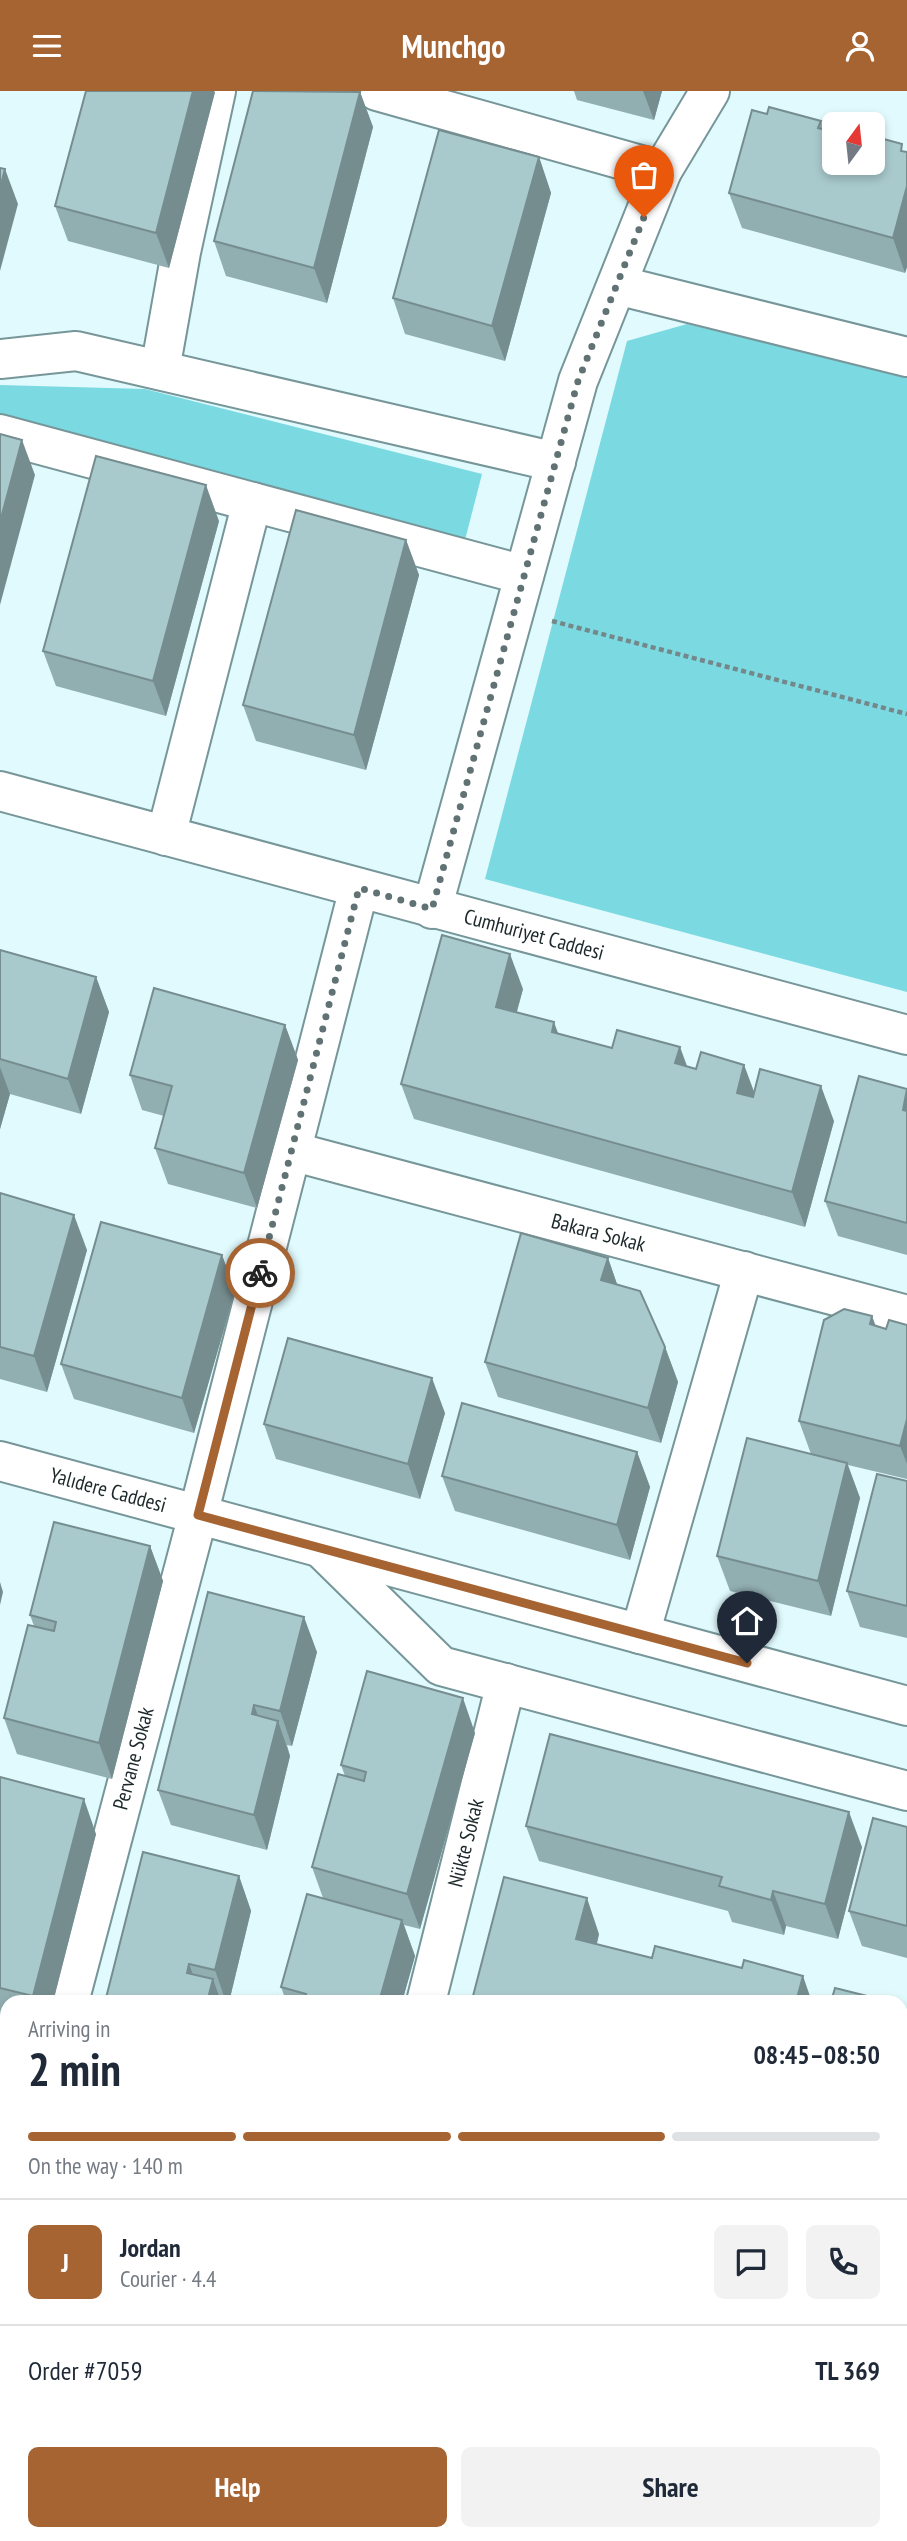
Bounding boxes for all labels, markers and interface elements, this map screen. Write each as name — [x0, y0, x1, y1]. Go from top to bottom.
text: Munchgo — [402, 25, 505, 67]
icon: menu — [28, 27, 66, 65]
icon: person — [841, 27, 879, 65]
north arrow — [822, 112, 886, 175]
map controls — [822, 112, 885, 175]
pin — [614, 145, 674, 217]
icon: bag — [625, 156, 663, 194]
street label: Cumhuriyet Caddesi — [461, 902, 607, 966]
street label: Bakara Sokak — [548, 1207, 648, 1258]
courier — [225, 1238, 295, 1308]
icon: bike — [241, 1254, 279, 1292]
street label: Yalıdere Caddesi — [47, 1461, 169, 1518]
pin — [717, 1591, 777, 1663]
icon: home — [728, 1602, 766, 1640]
street label: Pervane Sokak — [107, 1704, 160, 1813]
street label: Nükte Sokak — [441, 1796, 489, 1890]
text: Arriving in — [28, 2014, 110, 2043]
text: 08:45–08:50 — [753, 2038, 880, 2071]
text: 2 min — [28, 2039, 121, 2099]
text: On the way · 140 m — [28, 2151, 183, 2180]
button: chat — [714, 2225, 788, 2299]
button: phone — [806, 2225, 880, 2299]
text: Jordan — [120, 2231, 181, 2264]
text: J — [61, 2246, 69, 2279]
text: Courier · 4.4 — [120, 2264, 216, 2293]
text: Order #7059 — [28, 2354, 143, 2387]
text: TL 369 — [815, 2354, 880, 2387]
button: Help — [28, 2447, 447, 2527]
button: Share — [461, 2447, 880, 2527]

